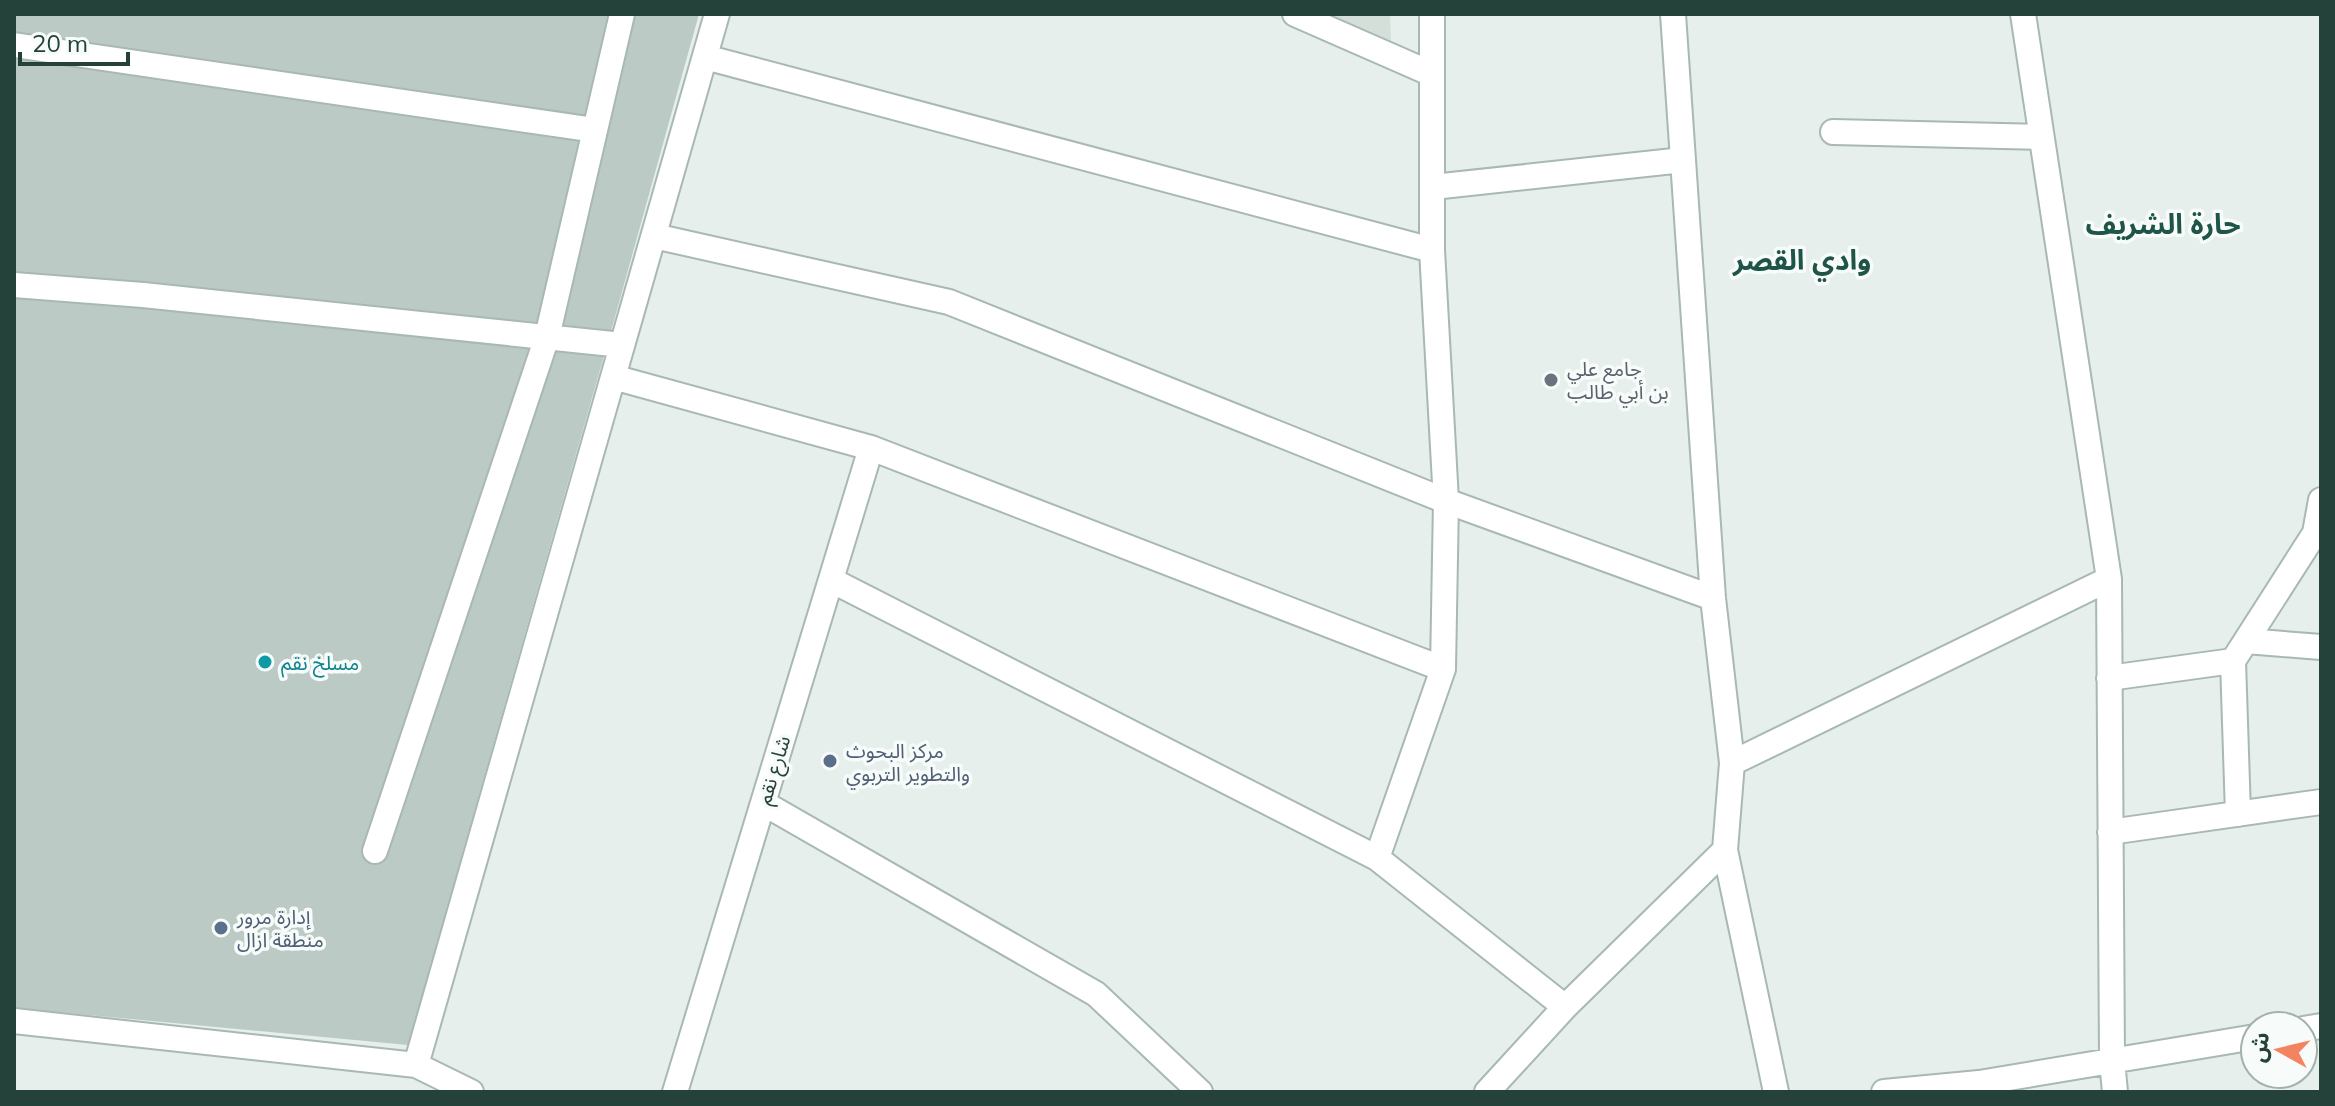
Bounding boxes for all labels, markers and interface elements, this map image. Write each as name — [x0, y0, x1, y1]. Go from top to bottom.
scale bar — [20, 16, 128, 66]
text: 20 m — [32, 28, 88, 58]
district label: حارة الشريف — [2085, 206, 2241, 241]
district label: وادي القصر — [1732, 242, 1871, 282]
place label: جامع علي بن أبي طالب — [1567, 356, 1669, 407]
marker: جامع علي بن أبي طالب — [1542, 371, 1560, 389]
place label: مسلخ نقم — [281, 650, 359, 678]
marker: مسلخ نقم — [256, 653, 274, 671]
street label: شارع نقم — [751, 733, 798, 808]
place label: مركز البحوث والتطوير التربوي — [846, 738, 970, 789]
marker: مركز البحوث والتطوير التربوي — [821, 752, 839, 770]
place label: إدارة مرور منطقة ازال — [236, 904, 324, 952]
marker: إدارة مرور منطقة ازال — [212, 919, 230, 937]
north arrow — [2239, 1010, 2319, 1090]
text: ش — [2243, 1030, 2275, 1064]

